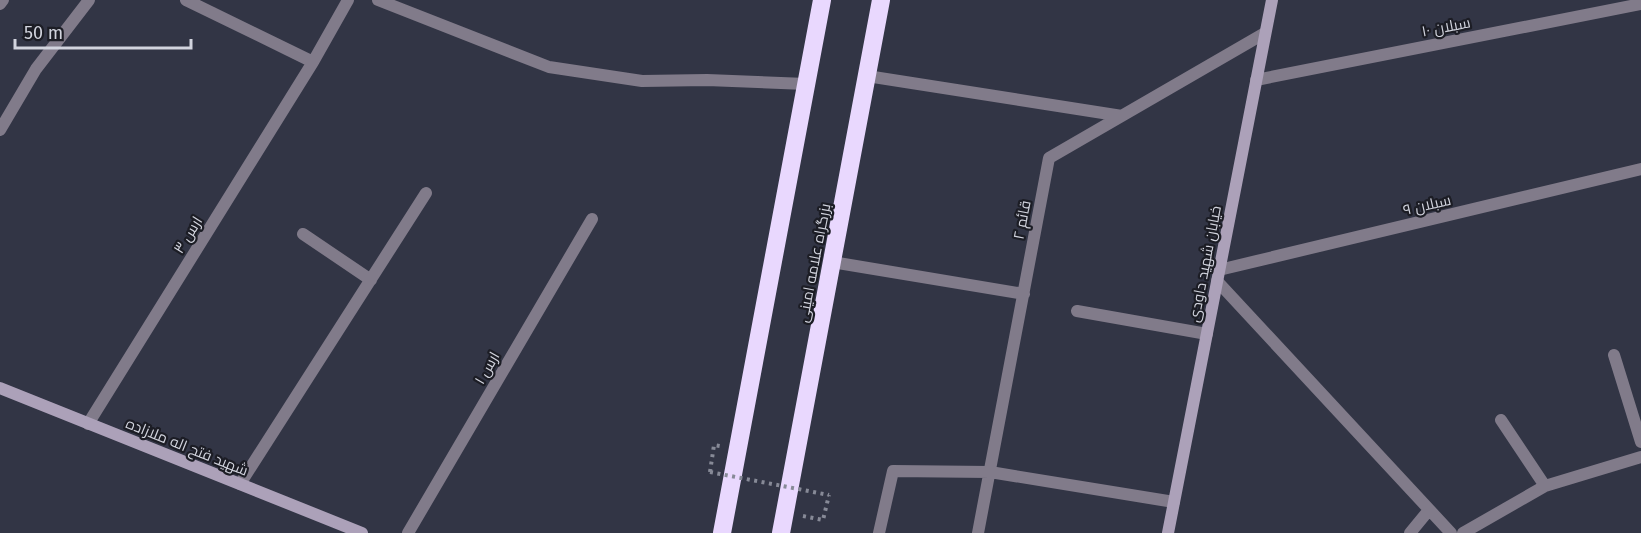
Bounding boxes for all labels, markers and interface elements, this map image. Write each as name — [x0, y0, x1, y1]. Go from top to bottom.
scale bar — [15, 12, 190, 50]
street label: سبلان ۱۰ — [1420, 13, 1472, 42]
text: 50 m — [24, 22, 63, 44]
street label: سبلان ۹ — [1401, 191, 1453, 220]
street label: قائم ۲ — [1009, 199, 1036, 241]
street label: بزرگراه علامه امینی — [794, 202, 835, 324]
street label: خیابان شهید داودی — [1185, 204, 1226, 324]
street label: ارس ۳ — [170, 213, 207, 257]
street label: ارس ۱ — [471, 348, 504, 388]
street label: شهید فتح اله ملازاده — [123, 414, 251, 482]

